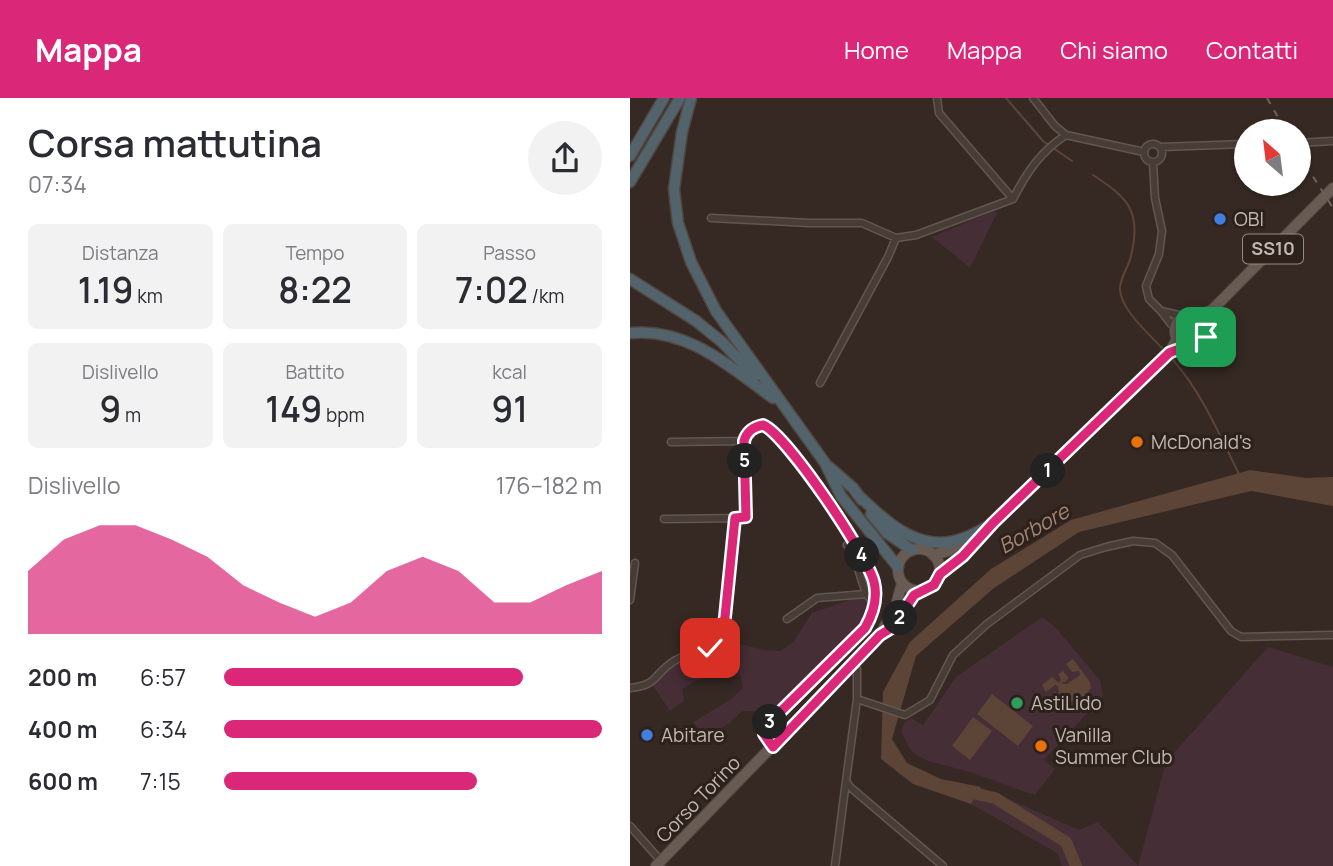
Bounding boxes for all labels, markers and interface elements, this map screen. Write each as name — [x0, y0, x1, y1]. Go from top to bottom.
text: Mappa — [35, 27, 142, 72]
text: Home — [844, 33, 909, 66]
text: Mappa — [947, 33, 1022, 66]
text: Chi siamo — [1060, 33, 1168, 66]
text: Contatti — [1206, 33, 1298, 66]
text: Corsa mattutina — [28, 116, 322, 168]
north arrow — [1234, 119, 1311, 196]
map controls — [1234, 119, 1311, 196]
button: share — [528, 121, 602, 195]
text: 07:34 — [28, 168, 87, 200]
place label: OBI — [1234, 206, 1264, 232]
marker: OBI — [1212, 211, 1228, 227]
road number: SS10 — [1243, 234, 1303, 264]
text: Distanza — [82, 240, 159, 266]
text: Tempo — [285, 240, 345, 266]
text: Passo — [483, 240, 536, 266]
text: 1.19 — [78, 266, 134, 314]
text: 8:22 — [278, 266, 352, 314]
text: 7:02 — [455, 266, 528, 314]
text: km — [134, 283, 163, 309]
text: /km — [528, 283, 564, 309]
pin — [1176, 307, 1236, 367]
icon: arrive — [1187, 318, 1225, 356]
text: Dislivello — [82, 359, 159, 385]
text: Battito — [285, 359, 345, 385]
text: kcal — [492, 359, 527, 385]
text: 9 — [99, 385, 121, 433]
text: 149 — [265, 385, 322, 433]
text: 91 — [491, 385, 528, 433]
text: m — [121, 402, 141, 428]
text: bpm — [322, 402, 365, 428]
place label: McDonald's — [1151, 429, 1252, 455]
marker: McDonald's — [1129, 434, 1145, 450]
pin: 5 — [727, 444, 762, 478]
text: 5 — [739, 447, 750, 473]
pin: 1 — [1030, 454, 1066, 488]
text: 1 — [1043, 457, 1052, 483]
text: Dislivello — [28, 469, 121, 501]
text: 176–182 m — [496, 469, 602, 501]
water label: Borbore — [993, 496, 1075, 560]
pin: 4 — [845, 538, 880, 573]
text: 4 — [856, 541, 867, 567]
pin: 2 — [882, 601, 918, 636]
text: 2 — [894, 604, 905, 630]
pin — [680, 618, 740, 678]
icon: check — [691, 629, 729, 667]
text: 200 m — [28, 661, 97, 693]
text: 6:57 — [140, 661, 186, 693]
place label: AstiLido — [1031, 690, 1102, 716]
marker: AstiLido — [1009, 695, 1025, 711]
pin: 3 — [752, 704, 788, 740]
text: 3 — [764, 708, 775, 734]
text: 400 m — [28, 713, 98, 745]
text: 6:34 — [140, 713, 187, 745]
place label: Abitare — [661, 722, 725, 748]
place label: Vanilla Summer Club — [1055, 722, 1172, 770]
marker: Abitare — [639, 727, 655, 743]
marker: Vanilla Summer Club — [1033, 738, 1049, 754]
street label: Corso Torino — [650, 750, 746, 848]
text: 600 m — [28, 765, 98, 797]
text: 7:15 — [140, 765, 181, 797]

